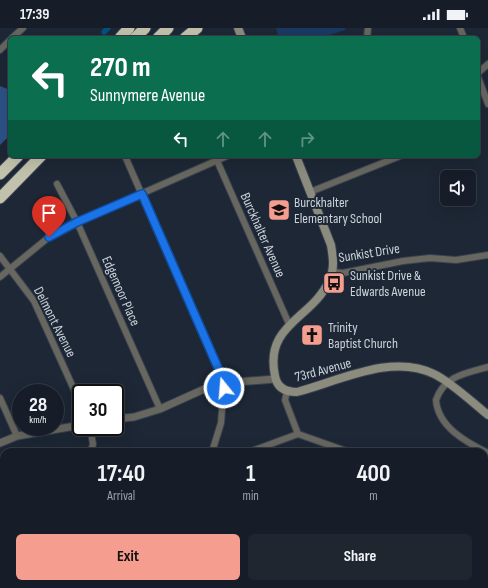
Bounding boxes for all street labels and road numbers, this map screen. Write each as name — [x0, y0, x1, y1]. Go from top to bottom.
street label: Burckhalter Avenue — [237, 190, 289, 280]
street label: Sunkist Drive — [337, 240, 401, 266]
street label: Edgemoor Place — [98, 253, 144, 329]
street label: Delmont Avenue — [30, 284, 80, 360]
street label: 73rd Avenue — [293, 354, 353, 386]

